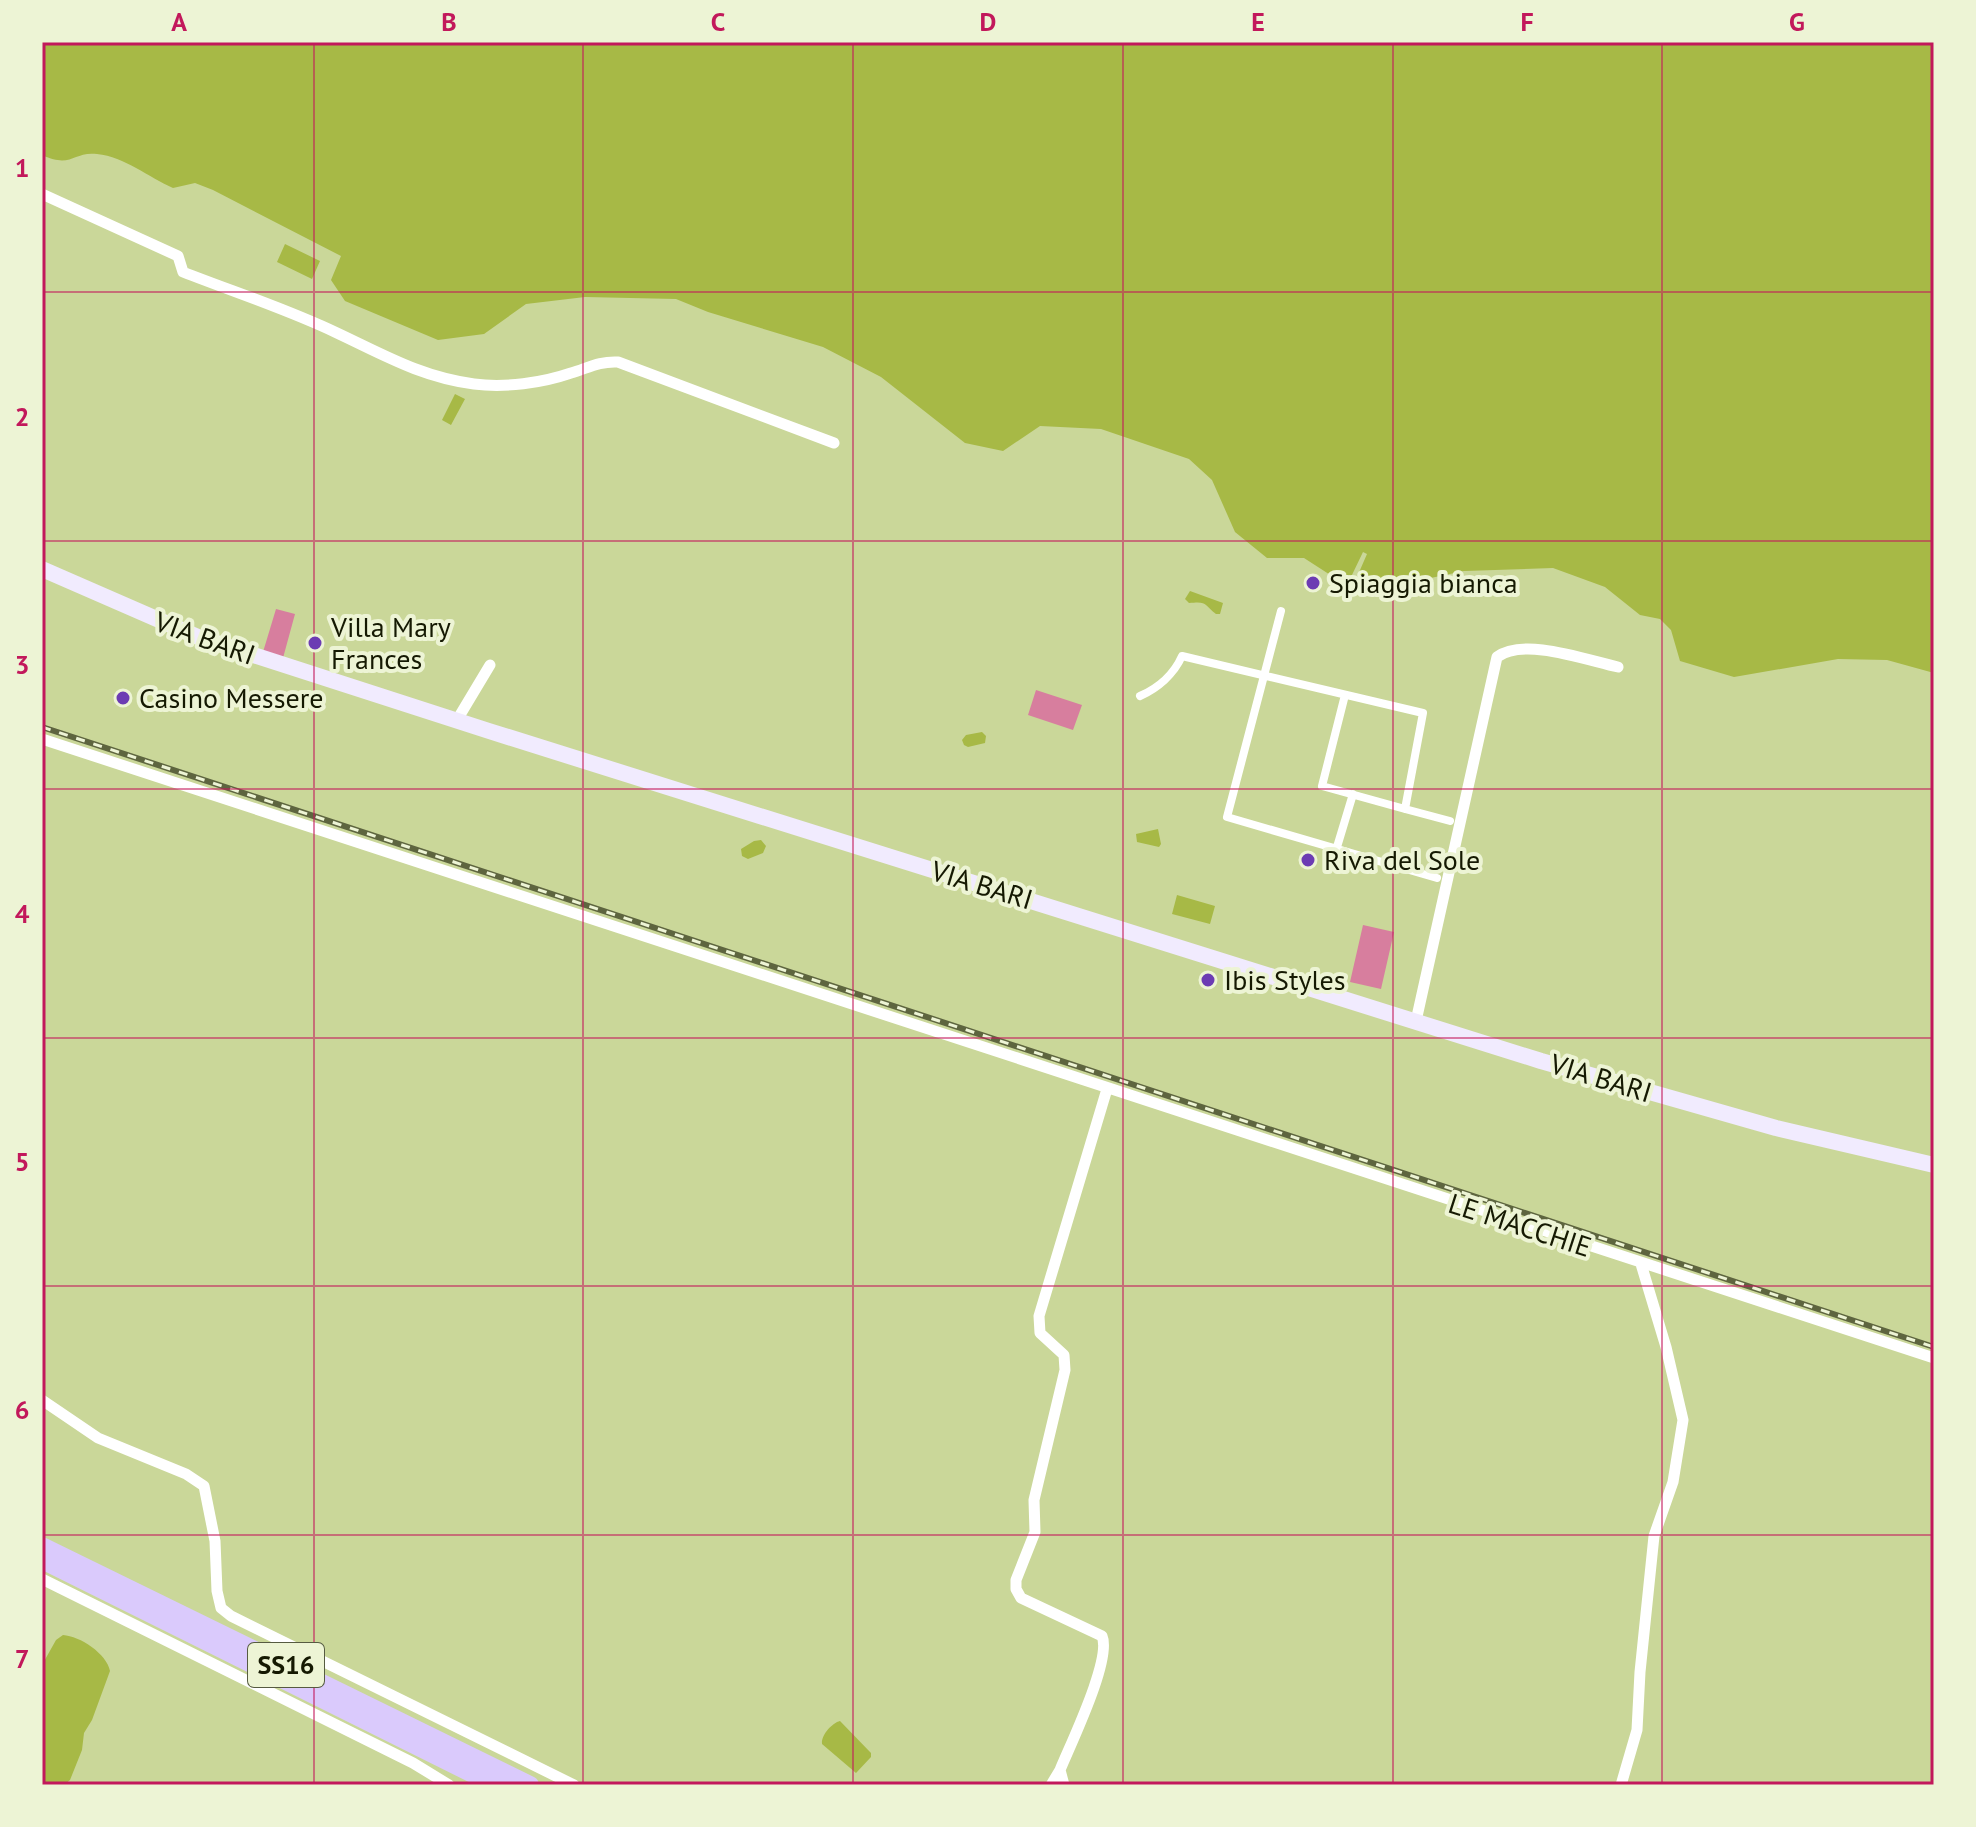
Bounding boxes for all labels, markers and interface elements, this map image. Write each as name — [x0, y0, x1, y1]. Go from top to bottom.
text: A — [171, 5, 187, 38]
text: B — [441, 5, 457, 38]
text: C — [711, 5, 725, 38]
text: D — [980, 5, 996, 38]
text: E — [1251, 5, 1265, 38]
text: F — [1520, 5, 1534, 38]
text: G — [1789, 5, 1805, 38]
text: 1 — [15, 151, 29, 184]
text: 2 — [15, 400, 29, 433]
place label: Spiaggia bianca — [1329, 564, 1518, 601]
marker: Spiaggia bianca — [1304, 574, 1322, 592]
street label: VIA BARI — [149, 602, 261, 673]
place label: Villa Mary Frances — [330, 608, 451, 677]
marker: Villa Mary Frances — [306, 634, 324, 652]
text: 3 — [15, 648, 29, 681]
place label: Casino Messere — [139, 679, 323, 716]
marker: Casino Messere — [114, 689, 132, 707]
place label: Riva del Sole — [1324, 841, 1480, 878]
street label: VIA BARI — [926, 851, 1037, 917]
marker: Riva del Sole — [1299, 851, 1317, 869]
text: 4 — [15, 897, 30, 930]
place label: Ibis Styles — [1224, 961, 1346, 998]
marker: Ibis Styles — [1199, 971, 1217, 989]
street label: VIA BARI — [1545, 1044, 1656, 1110]
text: 5 — [15, 1145, 29, 1178]
street label: LE MACCHIE — [1444, 1184, 1596, 1265]
text: 6 — [15, 1393, 29, 1426]
text: 7 — [15, 1642, 29, 1675]
road number: SS16 — [248, 1643, 324, 1687]

